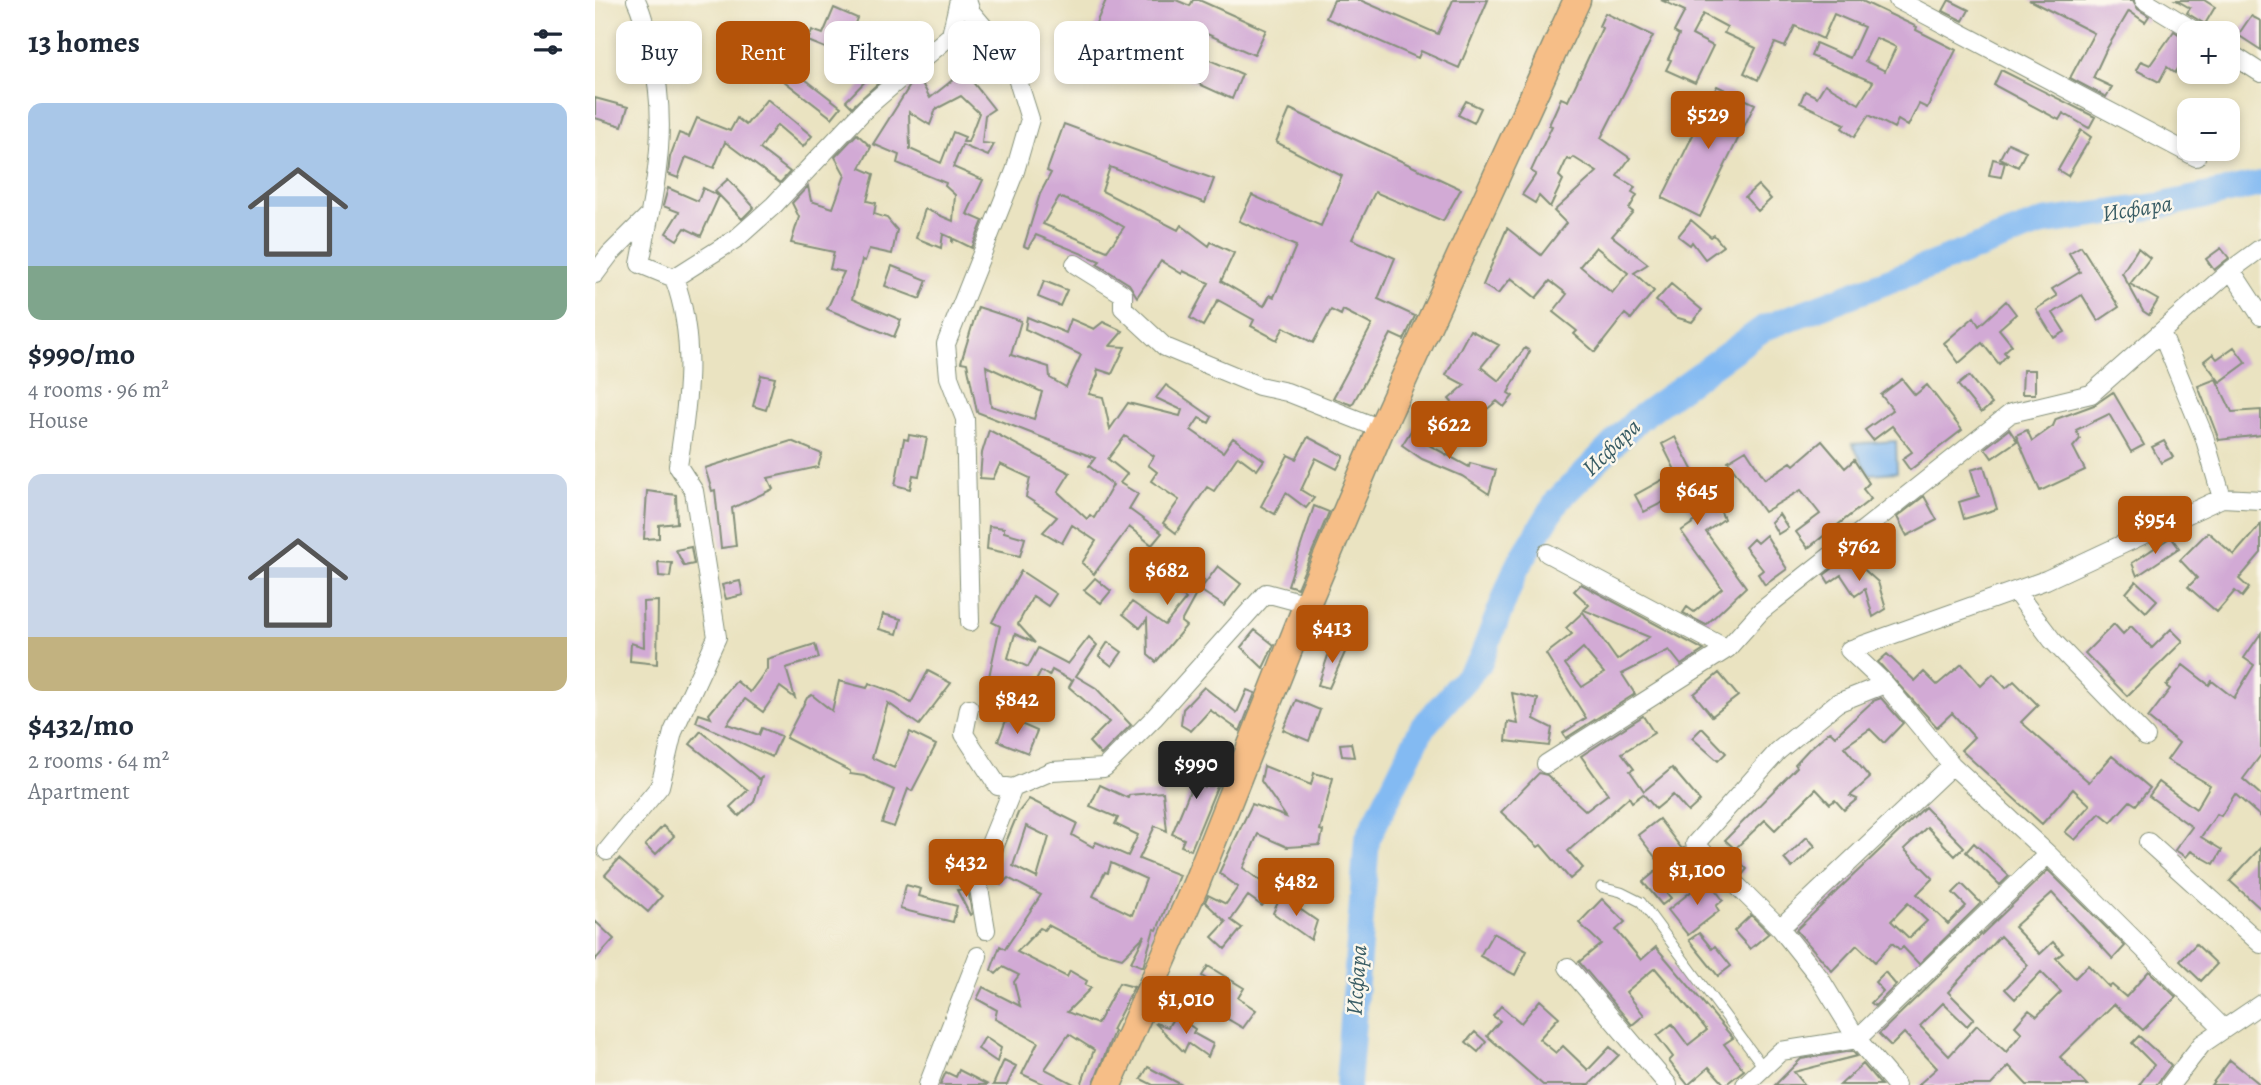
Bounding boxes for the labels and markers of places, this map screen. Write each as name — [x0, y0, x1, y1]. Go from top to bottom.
pin: $529 — [1667, 92, 1749, 151]
pin: $622 — [1408, 402, 1490, 461]
pin: $645 — [1656, 468, 1738, 527]
pin: $954 — [2114, 496, 2196, 556]
pin: $762 — [1818, 524, 1900, 583]
pin: $682 — [1126, 548, 1208, 607]
pin: $413 — [1291, 606, 1373, 665]
pin: $842 — [976, 676, 1058, 736]
pin: $990 — [1155, 742, 1237, 801]
pin: $432 — [925, 839, 1007, 899]
pin: $1,100 — [1640, 848, 1754, 907]
pin: $482 — [1255, 858, 1337, 918]
pin: $1,010 — [1129, 976, 1243, 1036]

